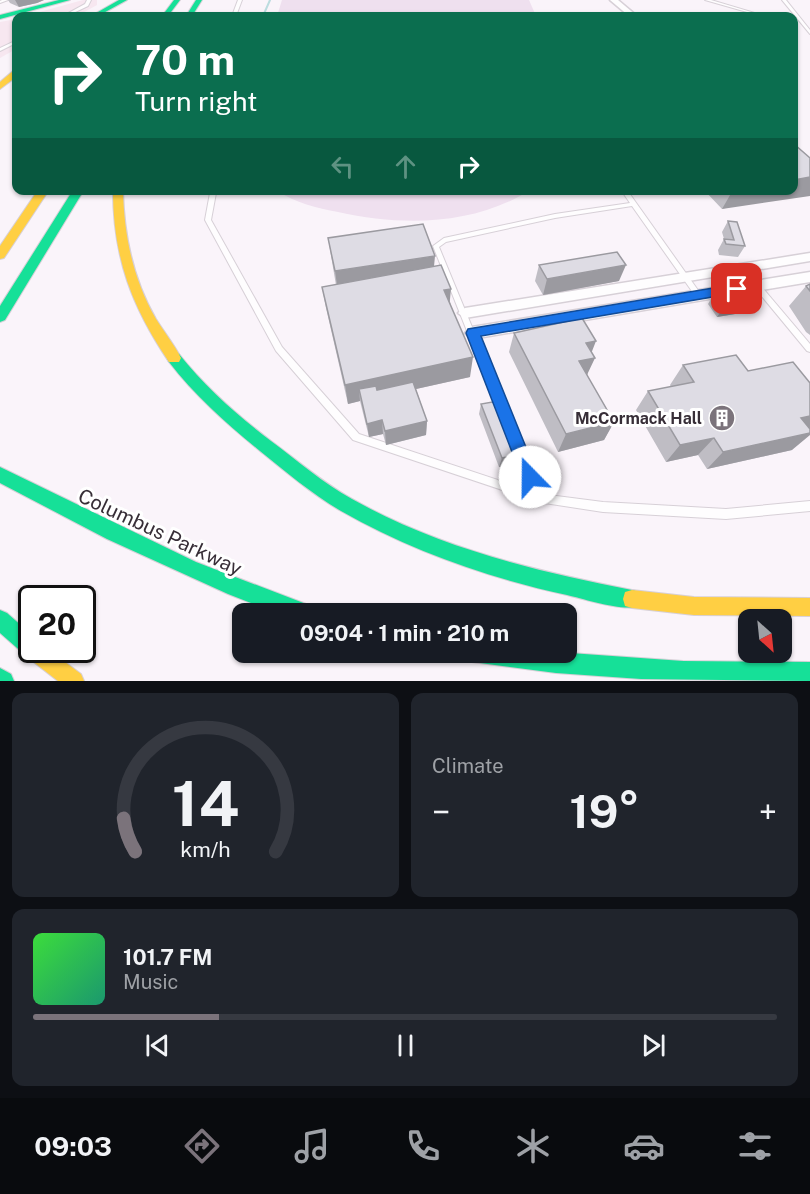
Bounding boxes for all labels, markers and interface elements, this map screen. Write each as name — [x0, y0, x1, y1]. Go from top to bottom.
text: 70 m — [135, 35, 235, 84]
icon: right — [36, 36, 114, 114]
text: Turn right — [135, 85, 258, 117]
icon: left — [326, 150, 359, 183]
icon: ahead — [389, 150, 422, 183]
icon: right — [452, 150, 485, 183]
pin — [711, 263, 762, 314]
icon: arrive — [720, 272, 753, 305]
building icon: McCormack Hall — [707, 403, 737, 433]
place label: McCormack Hall — [575, 409, 702, 428]
position arrow — [498, 445, 562, 509]
street label: Columbus Parkway — [74, 484, 246, 581]
speed limit sign: 20 — [18, 585, 96, 663]
north arrow — [738, 609, 792, 663]
map controls — [738, 609, 792, 663]
text: 09:04 · 1 min · 210 m — [300, 620, 509, 646]
text: Climate — [432, 754, 504, 778]
text: 14 — [172, 767, 239, 840]
text: 19° — [569, 785, 640, 838]
text: − — [432, 793, 450, 831]
text: + — [759, 793, 777, 831]
text: km/h — [180, 837, 231, 862]
text: 101.7 FM — [123, 944, 213, 970]
text: Music — [123, 970, 178, 994]
icon: previous — [141, 1029, 174, 1062]
icon: pause — [389, 1029, 422, 1062]
icon: next — [637, 1029, 670, 1062]
icon: directions — [181, 1125, 223, 1167]
icon: music — [291, 1125, 333, 1167]
icon: phone — [402, 1125, 444, 1167]
icon: climate — [512, 1125, 554, 1167]
icon: car — [623, 1125, 665, 1167]
icon: filters — [734, 1125, 776, 1167]
text: 09:03 — [34, 1130, 112, 1162]

